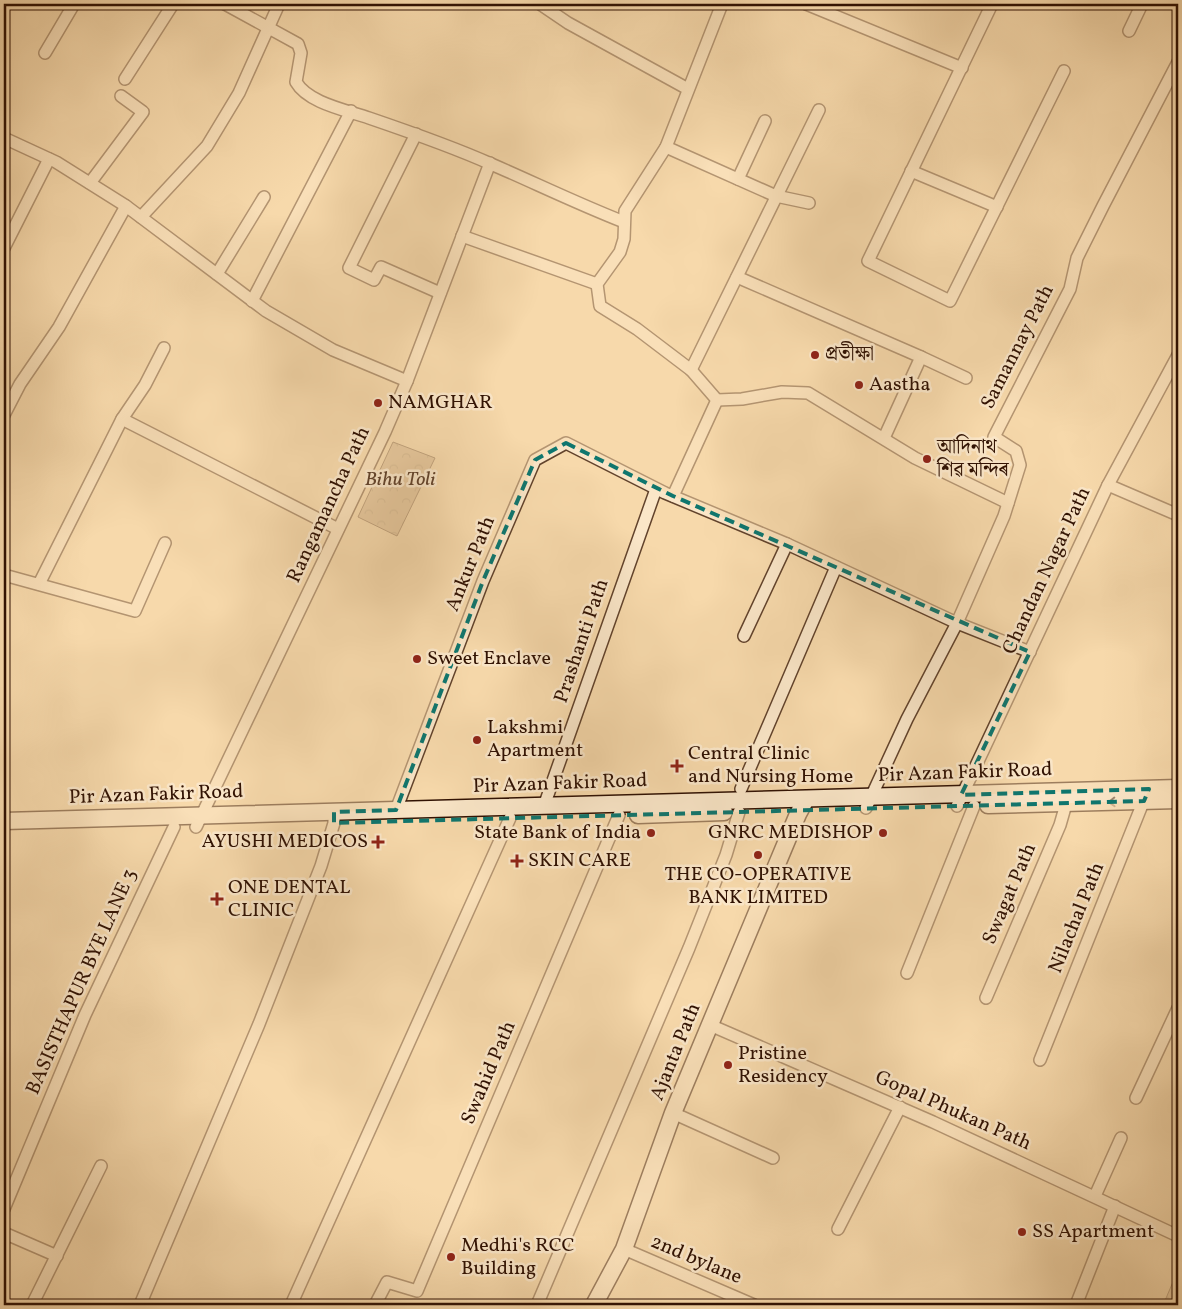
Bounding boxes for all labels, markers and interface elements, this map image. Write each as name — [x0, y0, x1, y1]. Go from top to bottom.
street label: Samannay Path — [975, 280, 1061, 414]
place label: প্রতীক্ষা — [825, 341, 874, 369]
marker: প্রতীক্ষা — [809, 349, 821, 361]
place label: Aastha — [869, 371, 931, 399]
marker: Aastha — [853, 379, 865, 391]
place label: NAMGHAR — [388, 389, 493, 417]
marker: NAMGHAR — [372, 397, 384, 409]
street label: Rangamancha Path — [280, 422, 378, 588]
place label: আদিনাথ শিৱ মন্দিৰ — [936, 434, 1009, 485]
marker: আদিনাথ শিৱ মন্দিৰ — [921, 453, 933, 465]
park label: Bihu Toli — [365, 466, 436, 494]
street label: Chandan Nagar Path — [996, 483, 1098, 659]
street label: Ankur Path — [439, 512, 503, 616]
street label: Prashanti Path — [548, 575, 616, 707]
place label: Sweet Enclave — [427, 645, 551, 673]
marker: Sweet Enclave — [411, 653, 423, 665]
place label: Lakshmi Apartment — [487, 714, 583, 765]
marker: Lakshmi Apartment — [471, 734, 483, 746]
place label: Central Clinic and Nursing Home — [688, 740, 853, 791]
street label: Pir Azan Fakir Road — [877, 756, 1053, 790]
marker: Central Clinic and Nursing Home — [670, 759, 684, 773]
street label: Pir Azan Fakir Road — [472, 767, 648, 801]
street label: Pir Azan Fakir Road — [68, 778, 244, 812]
one-way arrow — [1108, 797, 1116, 807]
place label: State Bank of India — [474, 819, 641, 847]
place label: GNRC MEDISHOP — [708, 819, 873, 847]
marker: State Bank of India — [645, 827, 657, 839]
marker: GNRC MEDISHOP — [877, 827, 889, 839]
place label: AYUSHI MEDICOS — [202, 828, 368, 856]
marker: AYUSHI MEDICOS — [372, 836, 384, 848]
street label: Swagat Path — [976, 839, 1044, 949]
place label: SKIN CARE — [528, 847, 631, 875]
marker: THE CO-OPERATIVE BANK LIMITED — [752, 849, 764, 861]
marker: SKIN CARE — [510, 854, 524, 868]
street label: Nilachal Path — [1042, 858, 1112, 978]
place label: THE CO-OPERATIVE BANK LIMITED — [665, 861, 851, 912]
street label: BASISTHAPUR BYE LANE 3 — [20, 865, 144, 1099]
place label: ONE DENTAL CLINIC — [228, 874, 351, 925]
marker: ONE DENTAL CLINIC — [210, 892, 224, 906]
street label: Ajanta Path — [644, 999, 708, 1105]
street label: Swahid Path — [455, 1017, 523, 1129]
place label: Pristine Residency — [738, 1040, 828, 1091]
marker: Pristine Residency — [722, 1059, 734, 1071]
street label: Gopal Phukan Path — [870, 1064, 1036, 1158]
place label: SS Apartment — [1032, 1218, 1154, 1246]
marker: SS Apartment — [1016, 1226, 1028, 1238]
street label: 2nd bylane — [646, 1228, 746, 1292]
place label: Medhi's RCC Building — [461, 1232, 574, 1283]
marker: Medhi's RCC Building — [445, 1251, 457, 1263]

